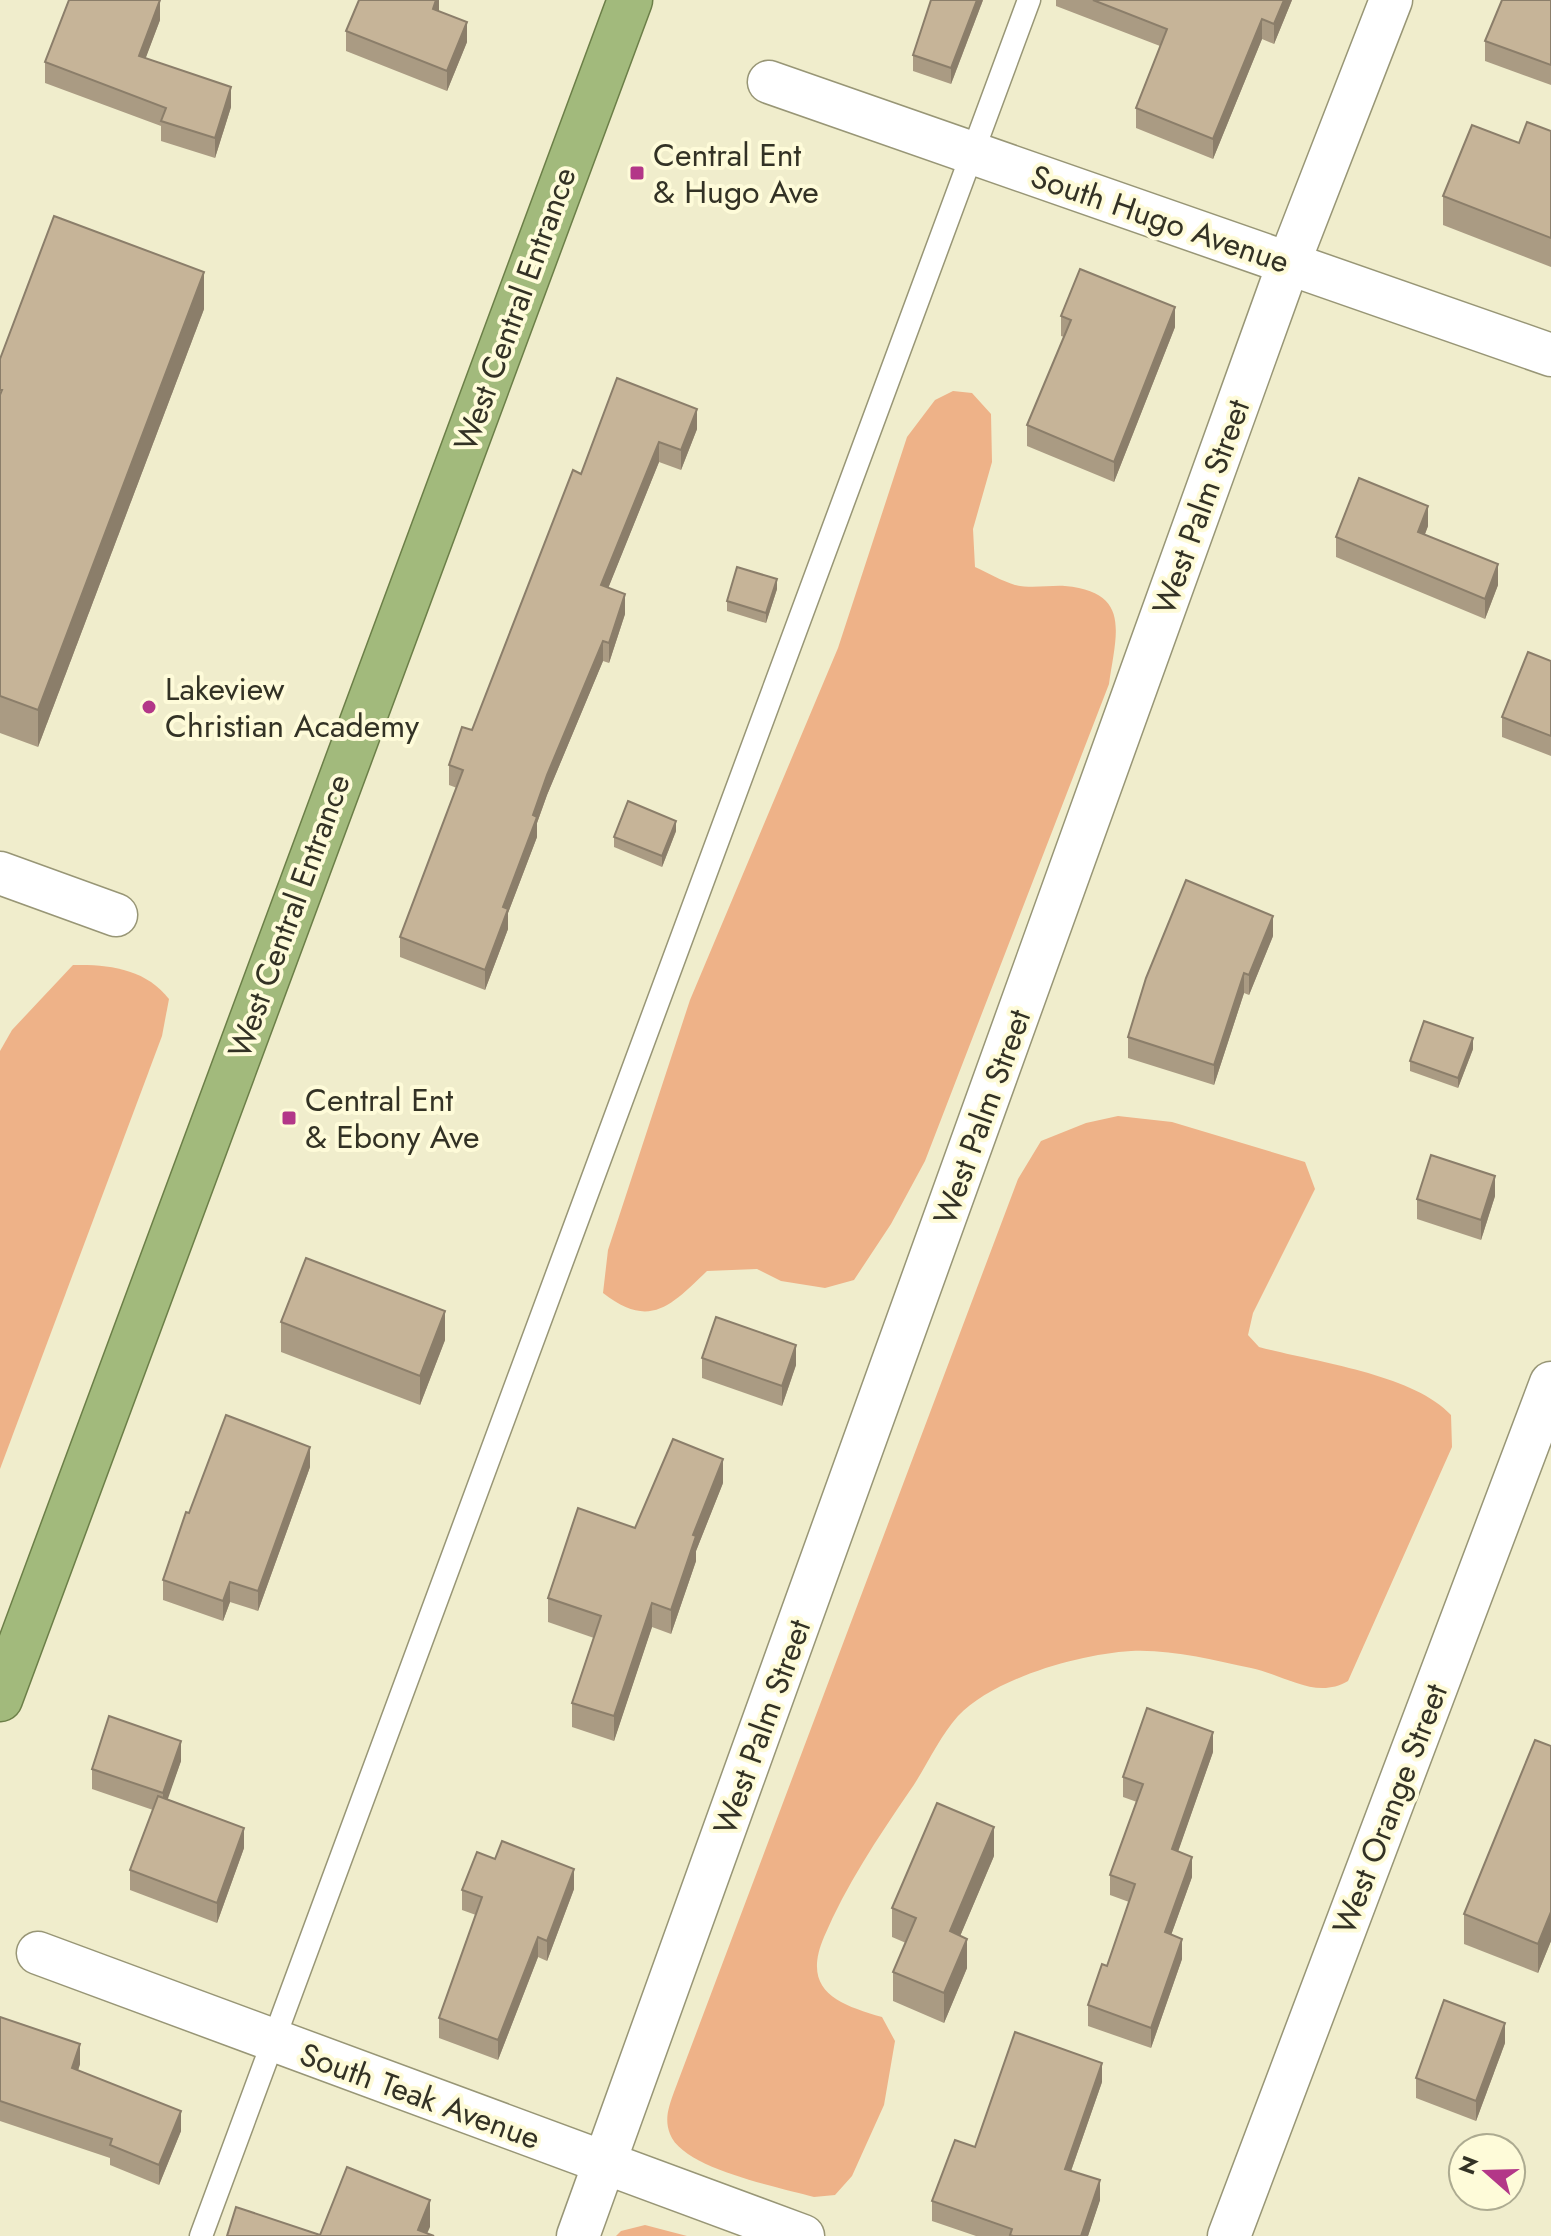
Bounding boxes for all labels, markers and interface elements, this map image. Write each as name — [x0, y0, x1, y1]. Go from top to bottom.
place label: Central Ent & Hugo Ave — [653, 132, 819, 215]
street label: South Hugo Avenue — [1025, 153, 1295, 285]
street label: West Central Entrance — [442, 161, 588, 457]
marker: Central Ent & Hugo Ave — [628, 164, 646, 182]
street label: West Palm Street — [1141, 393, 1261, 621]
place label: Lakeview Christian Academy — [165, 666, 420, 749]
marker: Lakeview Christian Academy — [140, 698, 158, 716]
street label: West Central Entrance — [216, 768, 362, 1064]
street label: West Palm Street — [922, 1003, 1042, 1231]
place label: Central Ent & Ebony Ave — [305, 1077, 479, 1160]
marker: Central Ent & Ebony Ave — [280, 1109, 298, 1127]
street label: West Palm Street — [702, 1613, 822, 1841]
street label: West Orange Street — [1321, 1677, 1459, 1941]
street label: South Teak Avenue — [293, 2031, 547, 2161]
north arrow — [1447, 2132, 1527, 2212]
text: N — [1450, 2151, 1486, 2179]

